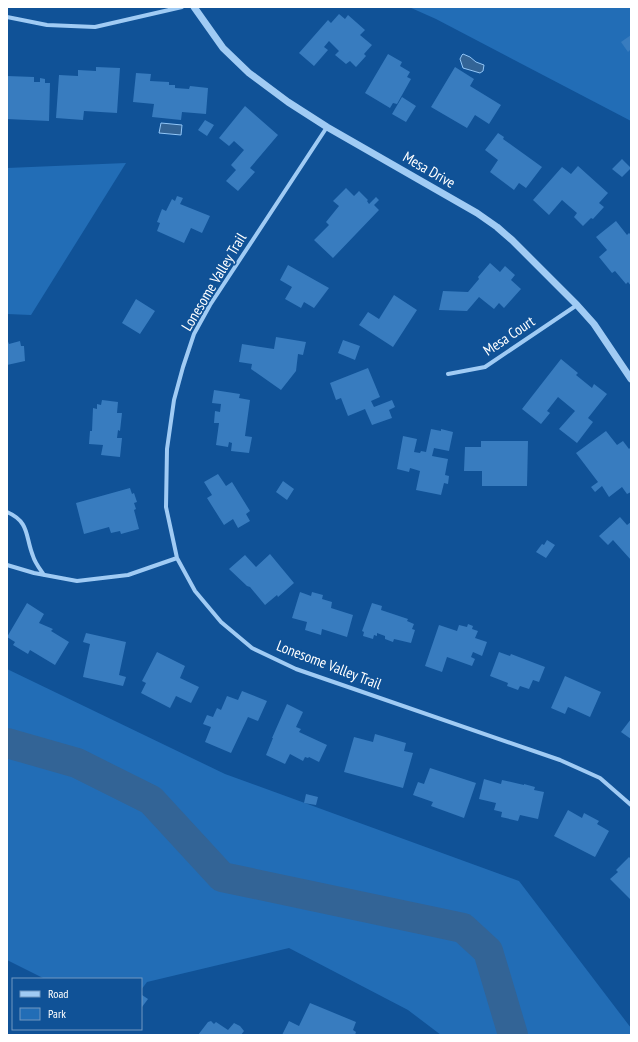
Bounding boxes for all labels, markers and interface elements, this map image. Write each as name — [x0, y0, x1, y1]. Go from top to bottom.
street label: Mesa Drive — [400, 147, 459, 192]
street label: Lonesome Valley Trail — [177, 229, 250, 334]
street label: Mesa Court — [479, 311, 538, 360]
street label: Lonesome Valley Trail — [274, 636, 385, 693]
legend — [12, 978, 142, 1030]
text: Road — [48, 986, 68, 1001]
text: Park — [48, 1006, 66, 1021]

